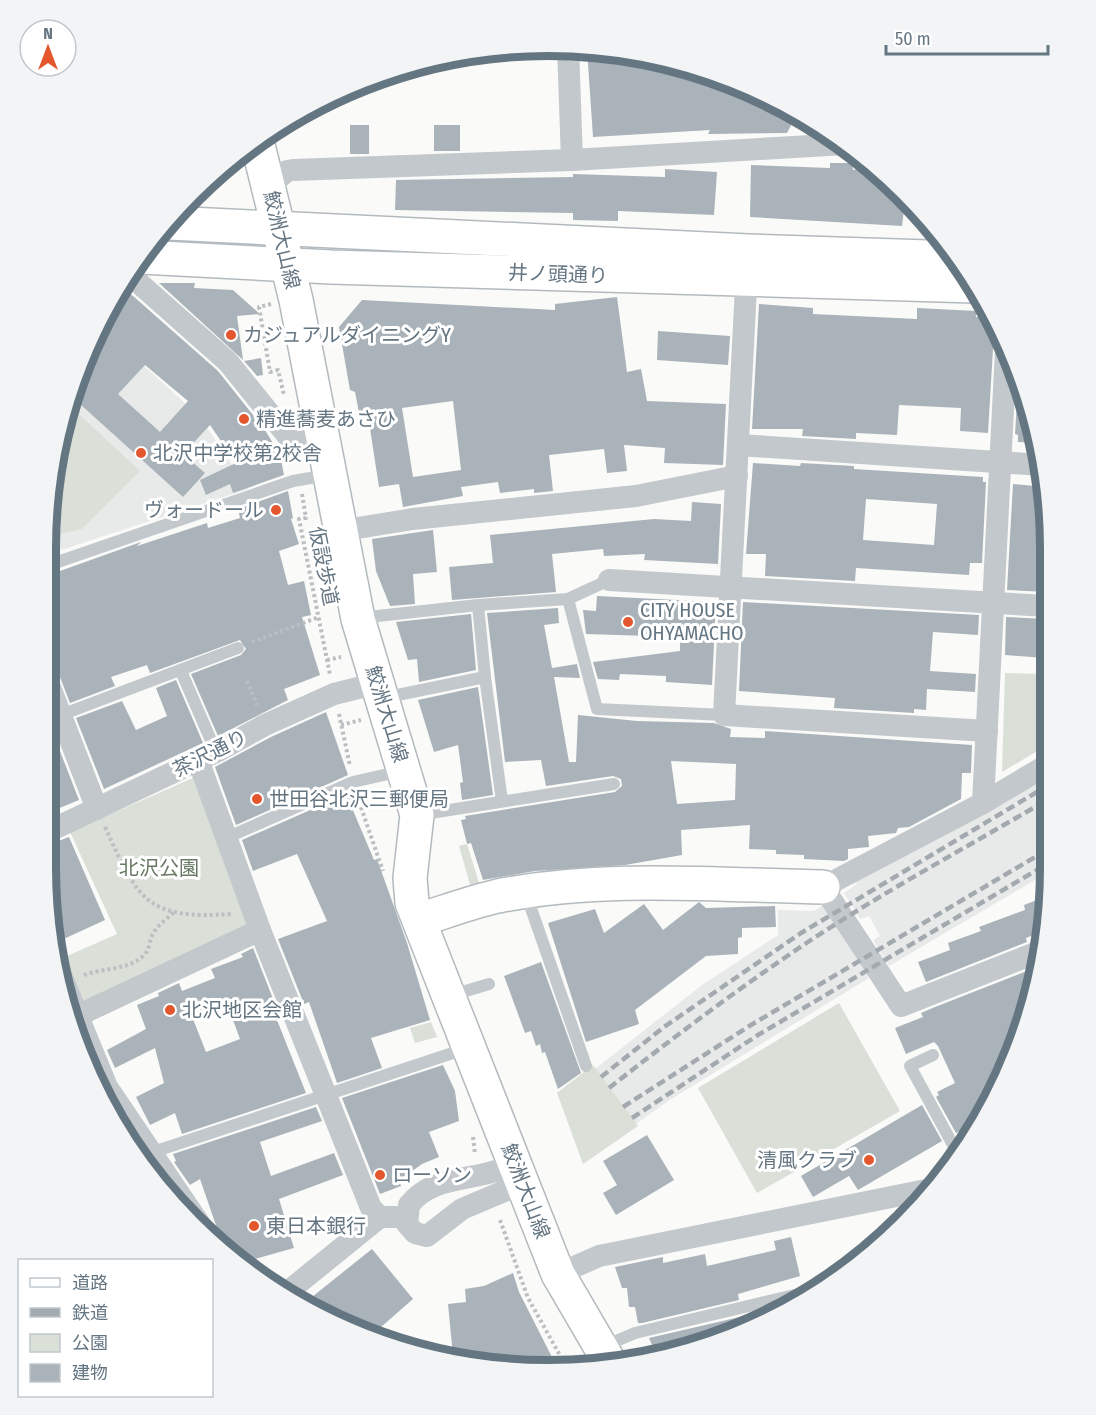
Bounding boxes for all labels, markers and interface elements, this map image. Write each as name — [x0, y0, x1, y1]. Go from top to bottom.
north arrow — [18, 18, 78, 78]
scale bar — [886, 18, 1048, 56]
text: N — [43, 24, 53, 43]
text: 50 m — [895, 28, 931, 50]
street label: 鮫洲大山線 — [259, 189, 305, 291]
street label: 井ノ頭通り — [508, 260, 608, 288]
place label: カジュアルダイニングY — [243, 323, 451, 347]
marker: カジュアルダイニングY — [224, 328, 238, 342]
place label: 精進蕎麦あさひ — [256, 407, 396, 431]
marker: 精進蕎麦あさひ — [237, 412, 251, 426]
place label: 北沢中学校第2校舎 — [153, 441, 322, 465]
marker: 北沢中学校第2校舎 — [134, 446, 148, 460]
place label: ヴォードール — [144, 498, 264, 522]
marker: ヴォードール — [269, 503, 283, 517]
street label: 仮設歩道 — [305, 524, 343, 608]
place label: CITY HOUSE OHYAMACHO — [640, 598, 744, 645]
marker: CITY HOUSE OHYAMACHO — [621, 615, 635, 629]
street label: 鮫洲大山線 — [361, 663, 413, 765]
street label: 茶沢通り — [169, 724, 251, 782]
place label: 世田谷北沢三郵便局 — [269, 787, 449, 811]
marker: 世田谷北沢三郵便局 — [250, 792, 264, 806]
park label: 北沢公園 — [119, 856, 199, 880]
place label: 北沢地区会館 — [182, 998, 302, 1022]
marker: 北沢地区会館 — [163, 1003, 177, 1017]
street label: 鮫洲大山線 — [497, 1140, 555, 1242]
place label: 清風クラブ — [757, 1148, 857, 1172]
marker: 清風クラブ — [862, 1153, 876, 1167]
place label: ローソン — [392, 1163, 472, 1187]
marker: ローソン — [373, 1168, 387, 1182]
place label: 東日本銀行 — [266, 1214, 366, 1238]
marker: 東日本銀行 — [247, 1219, 261, 1233]
legend — [18, 1259, 213, 1397]
text: 道路 — [72, 1272, 108, 1294]
text: 鉄道 — [72, 1302, 108, 1324]
text: 公園 — [72, 1332, 108, 1354]
text: 建物 — [72, 1362, 108, 1384]

